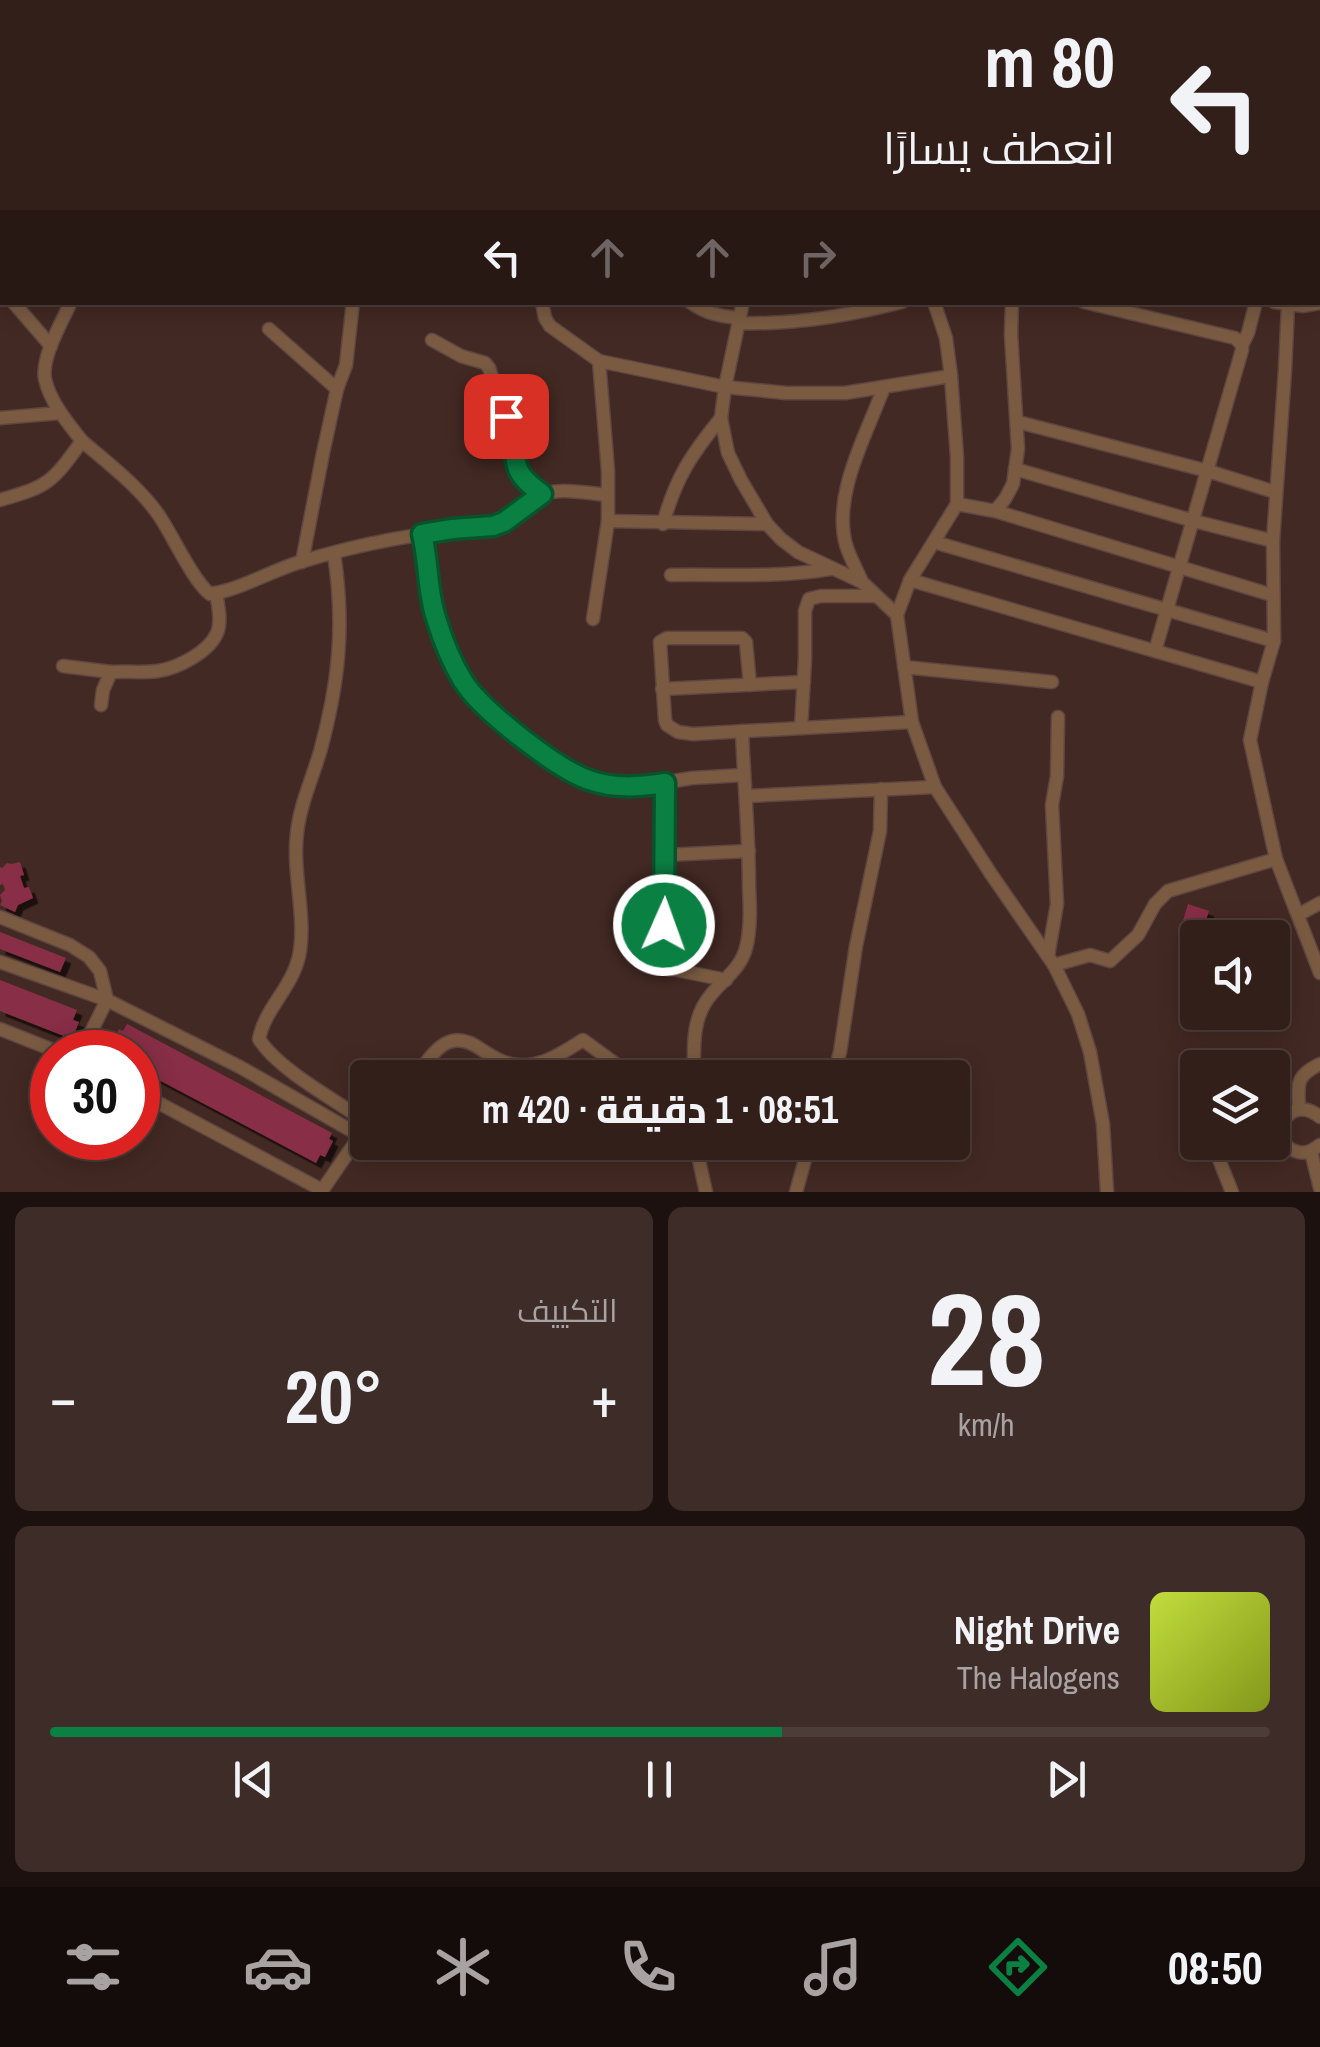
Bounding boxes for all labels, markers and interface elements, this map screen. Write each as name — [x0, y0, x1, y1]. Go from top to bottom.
text: 80 m — [984, 15, 1115, 109]
icon: left — [1150, 40, 1280, 170]
text: انعطف يسارًا — [883, 117, 1115, 178]
icon: left — [475, 230, 530, 285]
icon: ahead — [580, 230, 635, 285]
icon: ahead — [685, 230, 740, 285]
icon: right — [790, 230, 845, 285]
pin — [464, 374, 549, 459]
icon: arrive — [479, 389, 534, 444]
position arrow — [612, 873, 716, 977]
map controls — [1180, 920, 1290, 1160]
button: sound — [1180, 920, 1290, 1030]
speed limit sign: 30 — [30, 1030, 160, 1160]
button: layers — [1180, 1050, 1290, 1160]
text: 08:51 · 1 دقيقة · 420 m — [482, 1084, 838, 1135]
text: 28 — [927, 1250, 1046, 1426]
text: التكييف — [517, 1289, 618, 1332]
text: 20° — [285, 1345, 383, 1446]
text: − — [50, 1360, 76, 1434]
text: + — [591, 1360, 618, 1434]
text: km/h — [958, 1403, 1015, 1446]
text: Night Drive — [954, 1605, 1120, 1656]
text: The Halogens — [957, 1656, 1120, 1699]
icon: previous — [226, 1752, 281, 1807]
icon: pause — [632, 1752, 687, 1807]
icon: next — [1039, 1752, 1094, 1807]
icon: filters — [58, 1932, 128, 2002]
icon: car — [243, 1932, 313, 2002]
icon: climate — [428, 1932, 498, 2002]
icon: phone — [613, 1932, 683, 2002]
icon: music — [798, 1932, 868, 2002]
icon: directions — [983, 1932, 1053, 2002]
text: 08:50 — [1168, 1937, 1262, 1998]

